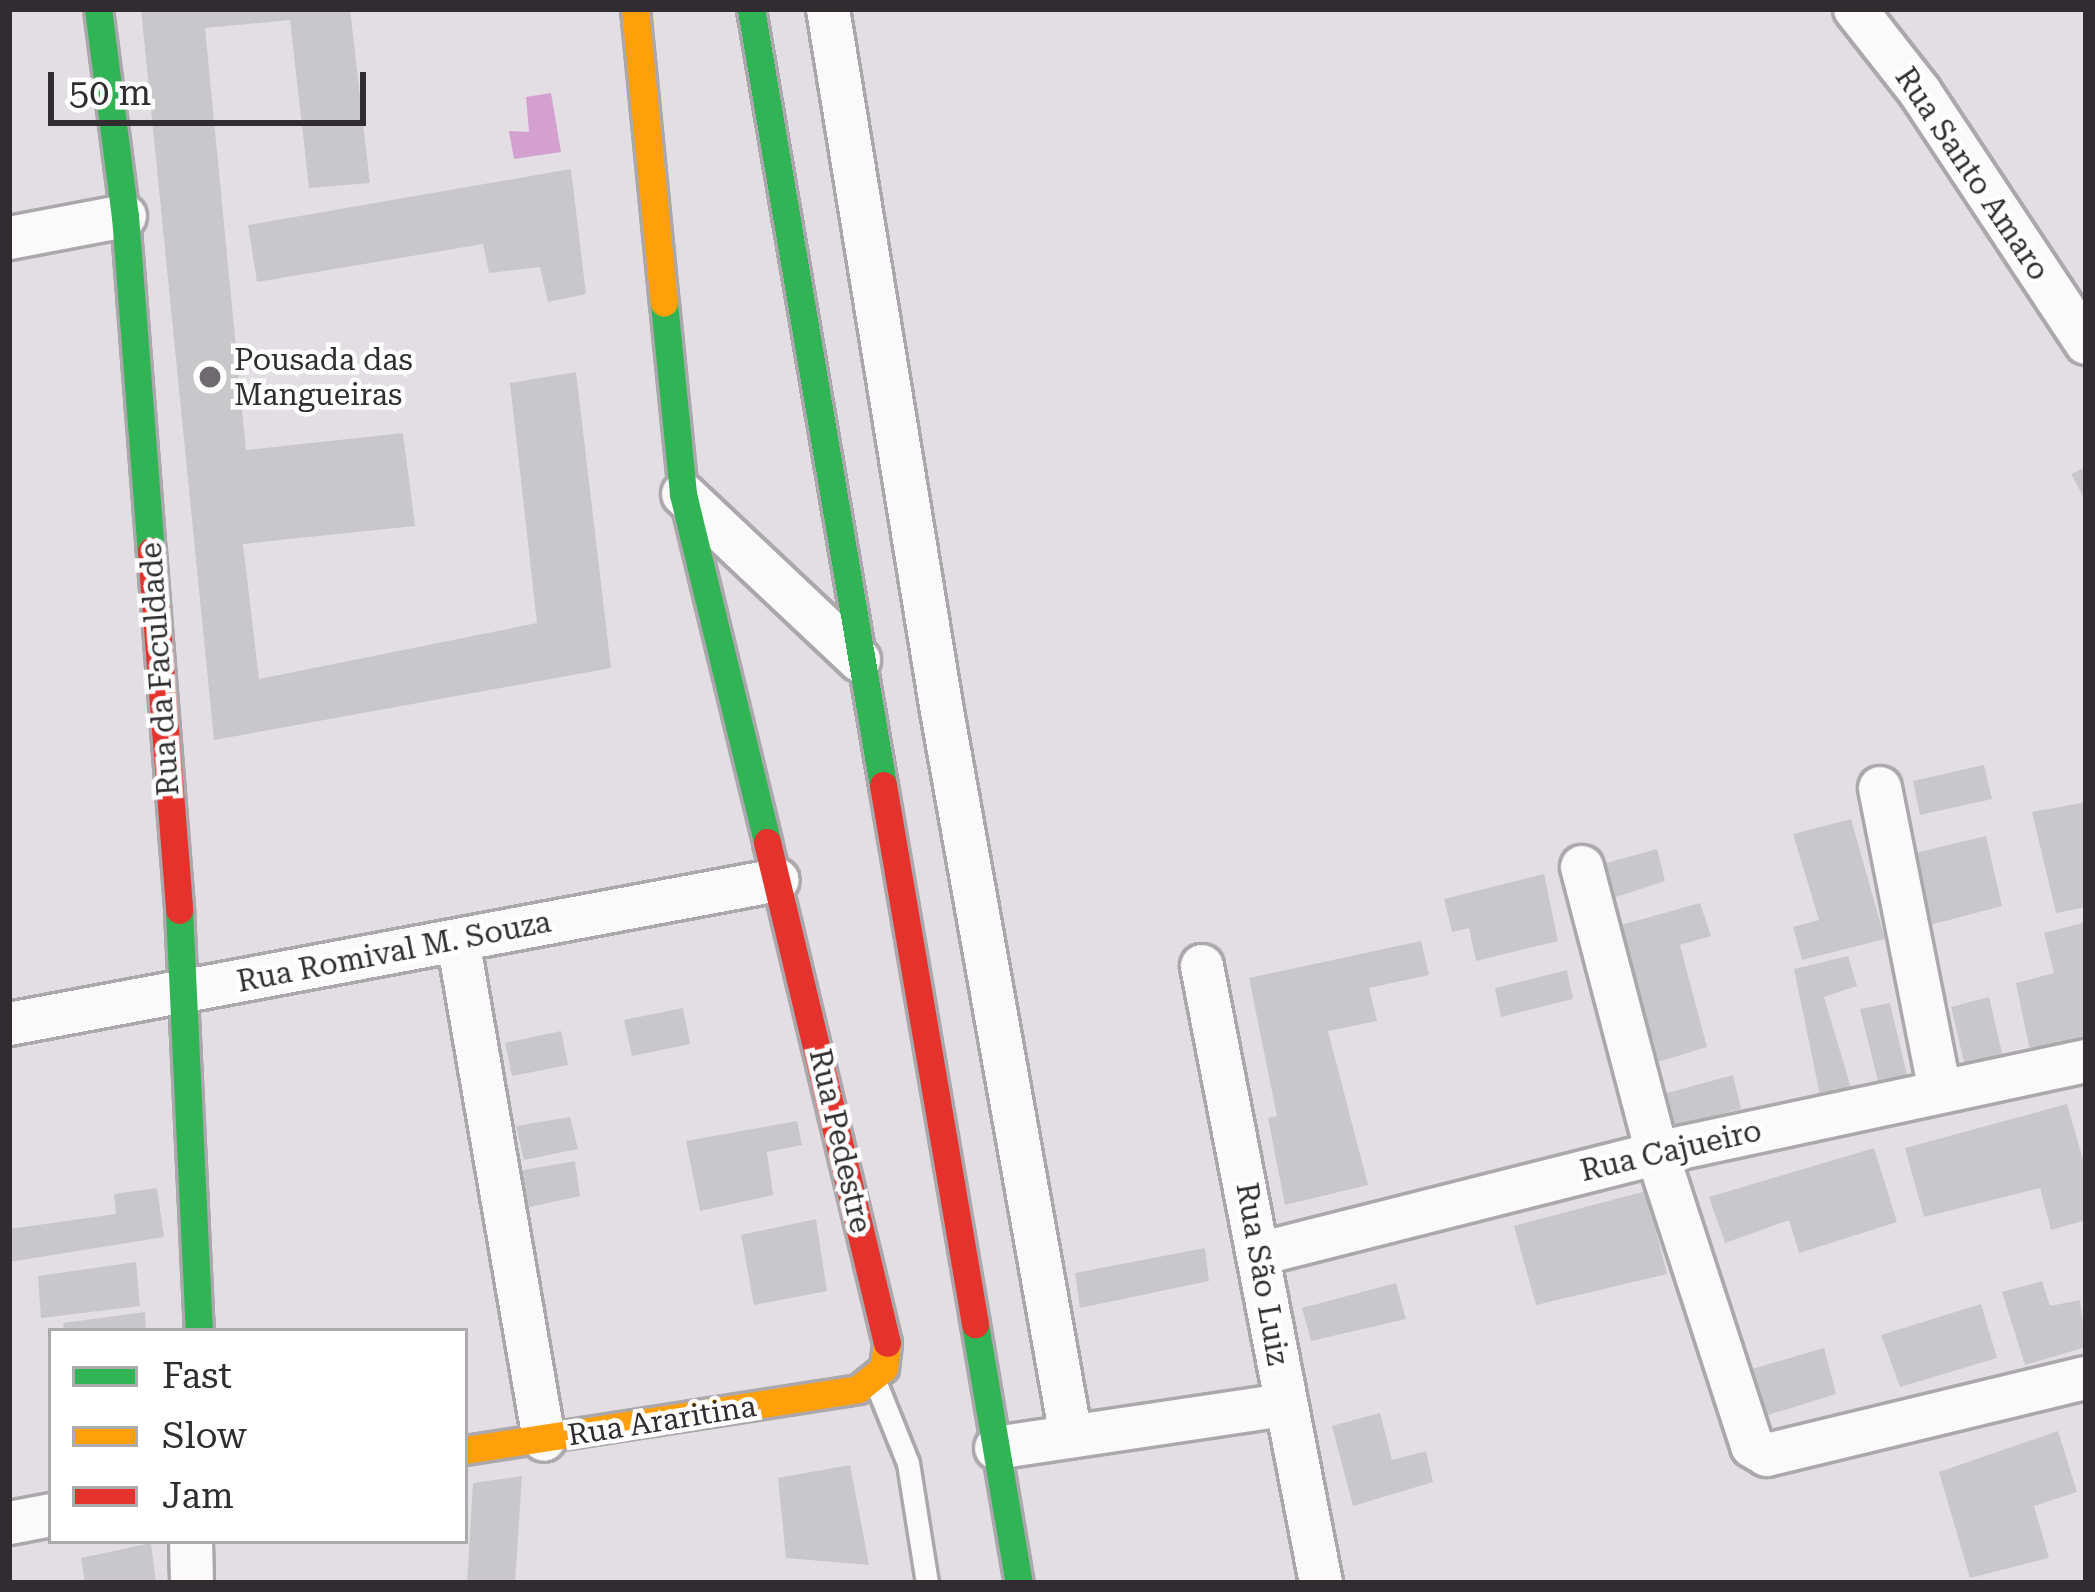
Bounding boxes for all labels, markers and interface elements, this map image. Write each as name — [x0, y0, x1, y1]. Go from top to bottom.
scale bar — [54, 48, 372, 122]
street label: Rua Santo Amaro — [1887, 61, 2057, 287]
text: 50 m — [69, 72, 151, 114]
place label: Pousada das Mangueiras — [234, 342, 413, 412]
marker: Pousada das Mangueiras — [197, 364, 223, 390]
street label: Rua da Faculdade — [133, 541, 187, 797]
street label: Rua Romival M. Souza — [234, 904, 554, 1000]
street label: Rua Pedestre — [801, 1046, 879, 1236]
street label: Rua Cajueiro — [1577, 1113, 1765, 1189]
street label: Rua São Luiz — [1228, 1180, 1296, 1368]
legend — [48, 1328, 468, 1544]
text: Fast — [162, 1355, 232, 1397]
street label: Rua Araritina — [565, 1388, 759, 1454]
text: Slow — [162, 1415, 247, 1457]
text: Jam — [162, 1475, 234, 1517]

